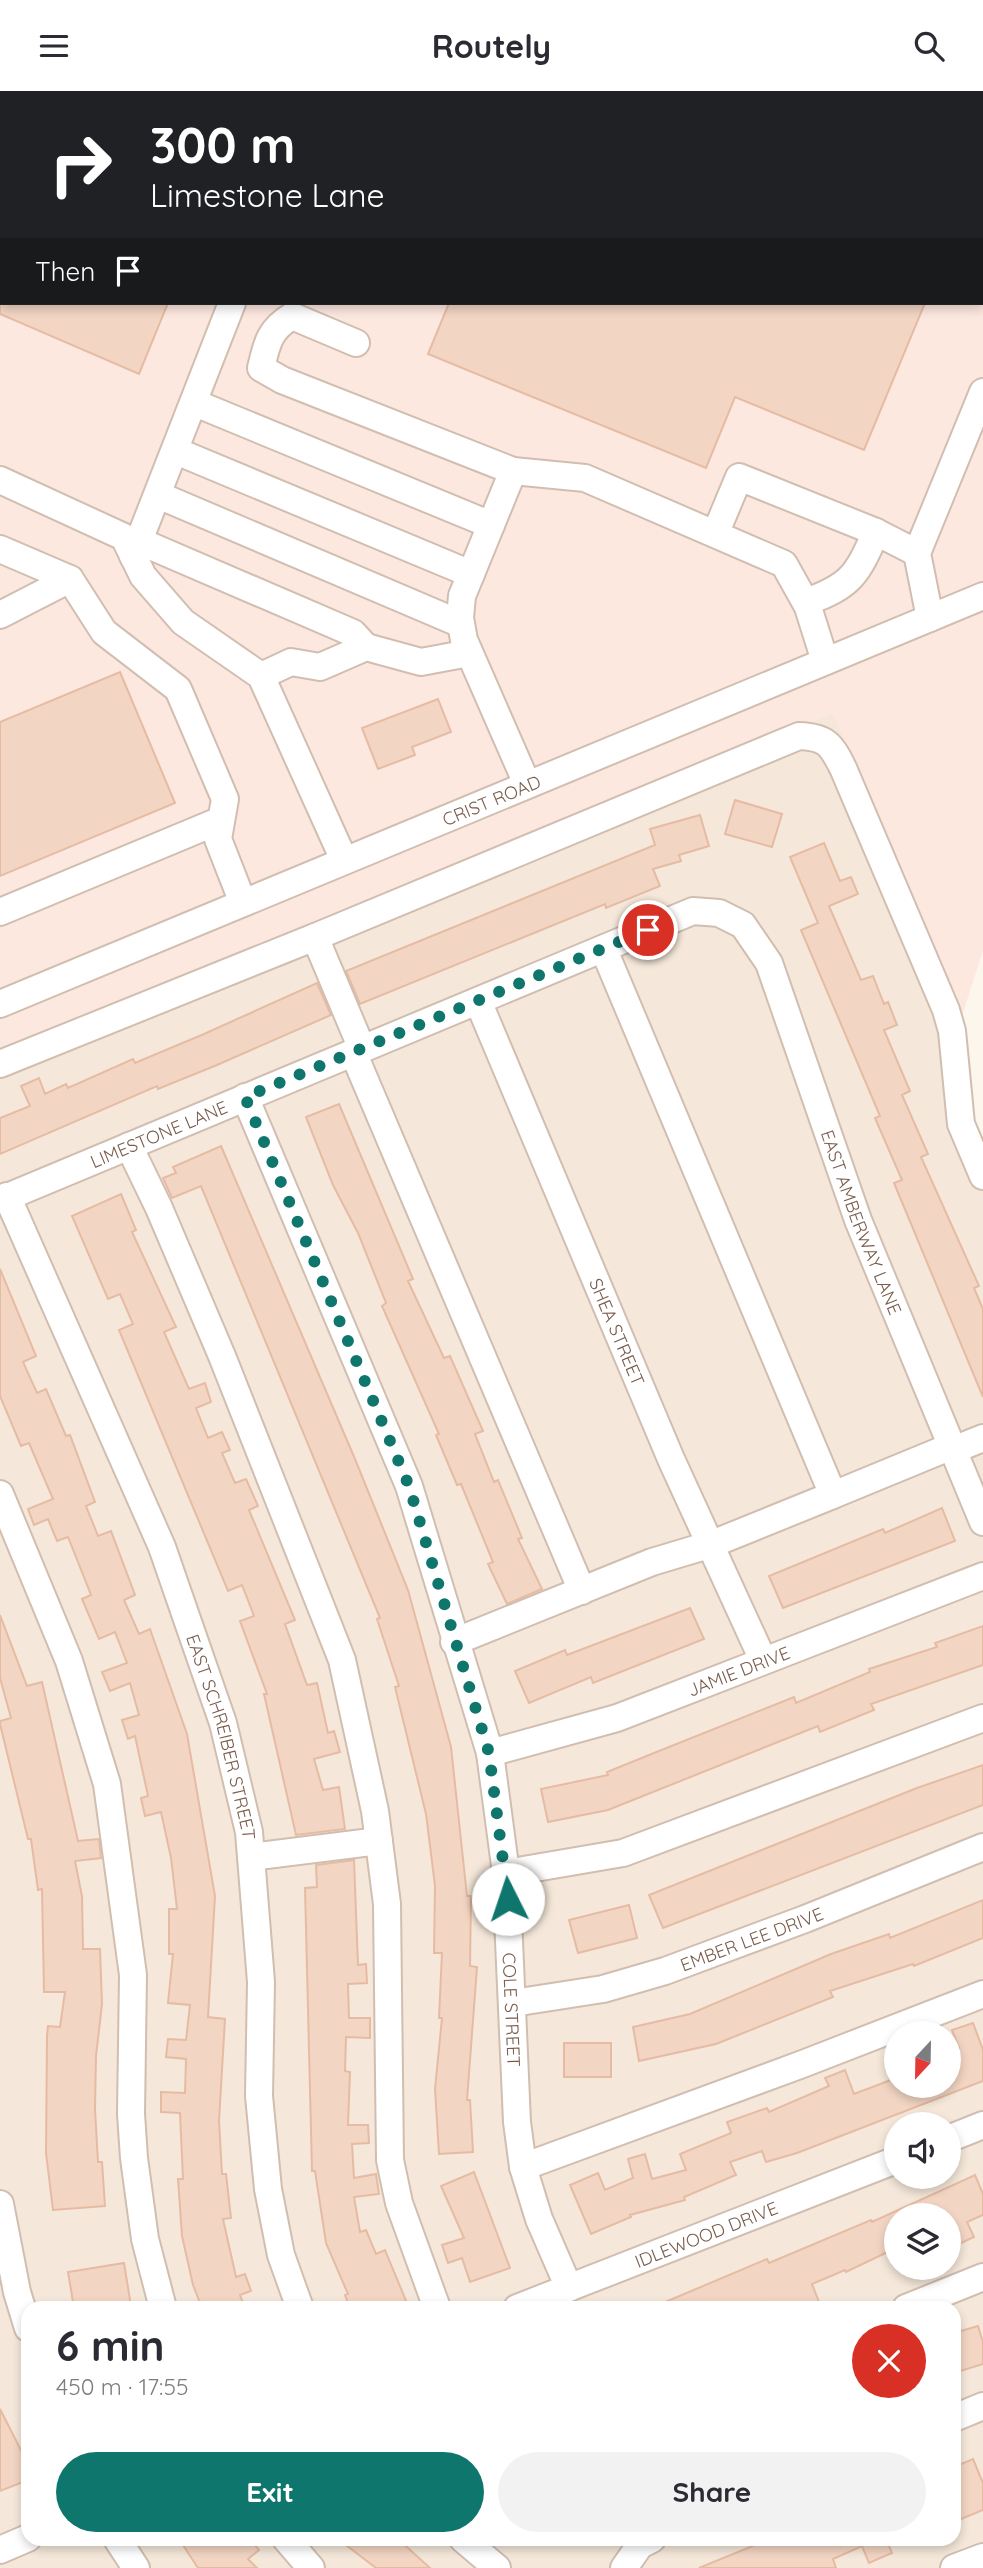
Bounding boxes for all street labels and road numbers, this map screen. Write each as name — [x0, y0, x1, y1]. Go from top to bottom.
street label: CRIST ROAD — [439, 769, 544, 831]
street label: LIMESTONE LANE — [87, 1095, 231, 1173]
street label: EAST AMBERWAY LANE — [816, 1127, 907, 1318]
street label: SHEA STREET — [585, 1275, 650, 1389]
street label: EAST SCHREIBER STREET — [182, 1631, 261, 1840]
street label: JAMIE DRIVE — [684, 1641, 793, 1701]
street label: EMBER LEE DRIVE — [677, 1901, 826, 1976]
street label: COLE STREET — [498, 1952, 526, 2068]
street label: IDLEWOOD DRIVE — [631, 2196, 781, 2272]

